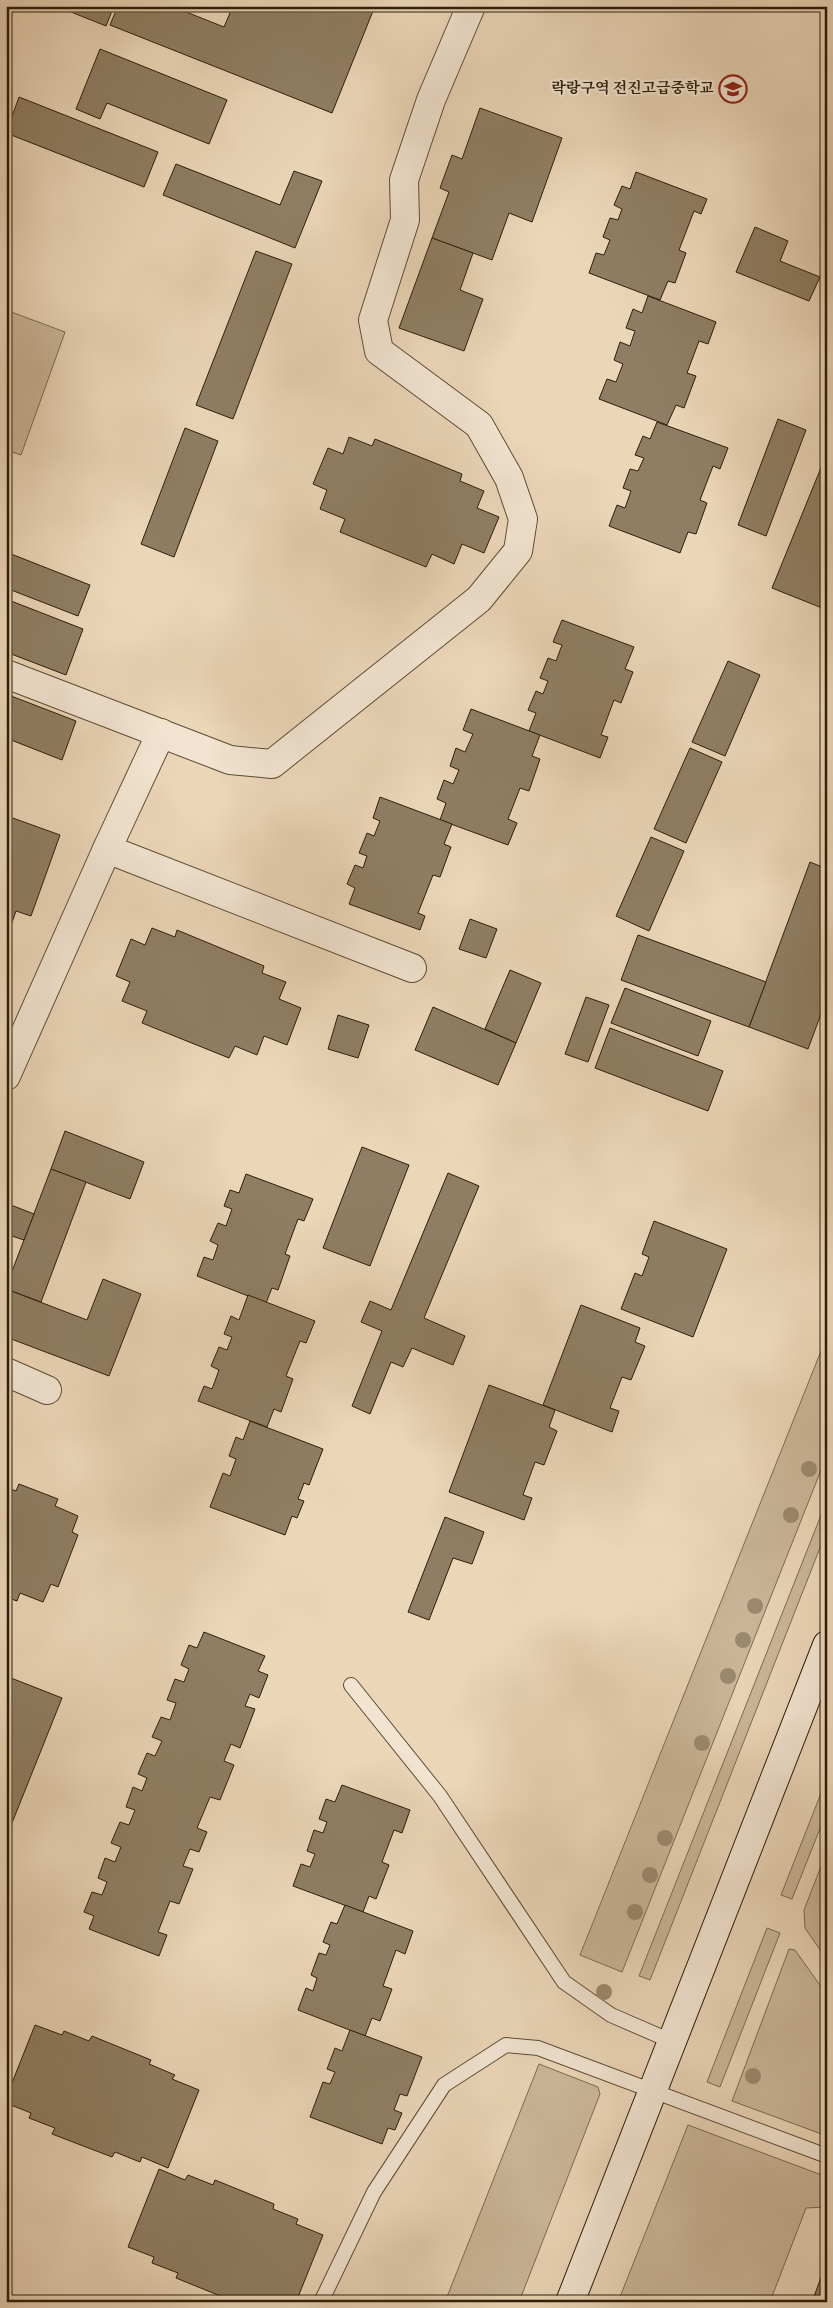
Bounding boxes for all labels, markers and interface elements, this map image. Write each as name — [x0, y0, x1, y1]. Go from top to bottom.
school or university icon: 락랑구역 전진고급중학교 — [718, 74, 748, 104]
place label: 락랑구역 전진고급중학교 — [552, 79, 714, 100]

